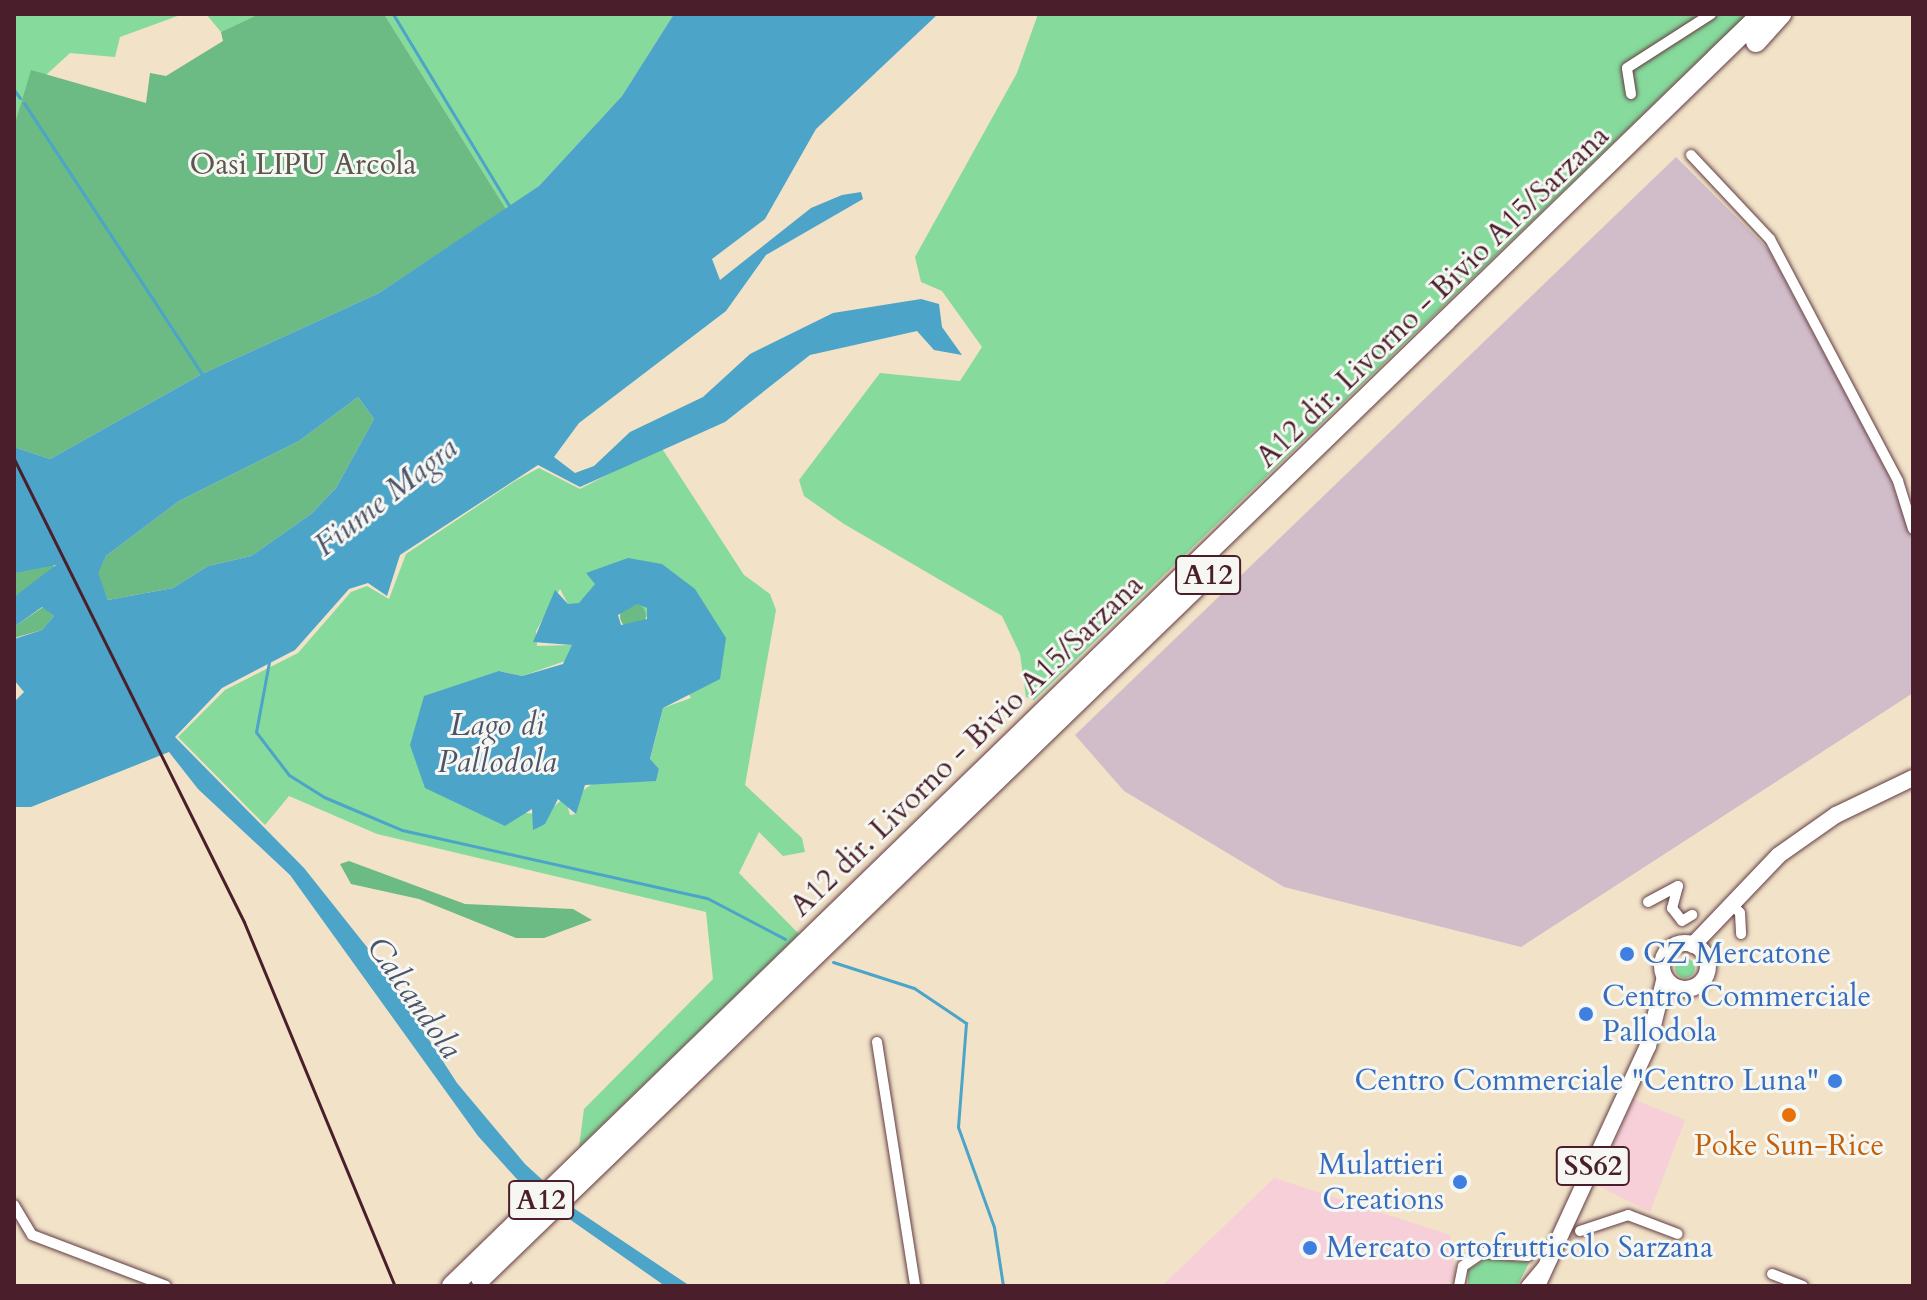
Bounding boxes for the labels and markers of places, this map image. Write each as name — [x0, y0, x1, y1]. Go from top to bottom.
place label: CZ Mercatone — [1643, 936, 1831, 972]
marker: CZ Mercatone — [1618, 945, 1636, 963]
place label: Centro Commerciale Pallodola — [1602, 979, 1871, 1050]
marker: Centro Commerciale Pallodola — [1577, 1005, 1595, 1023]
place label: Centro Commerciale "Centro Luna" — [1354, 1063, 1819, 1099]
marker: Centro Commerciale "Centro Luna" — [1826, 1072, 1844, 1090]
marker: Poke Sun-Rice — [1780, 1106, 1798, 1124]
place label: Poke Sun-Rice — [1694, 1128, 1884, 1164]
place label: Mulattieri Creations — [1318, 1147, 1444, 1218]
marker: Mulattieri Creations — [1451, 1173, 1469, 1191]
place label: Mercato ortofrutticolo Sarzana — [1326, 1230, 1713, 1266]
marker: Mercato ortofrutticolo Sarzana — [1301, 1239, 1319, 1257]

